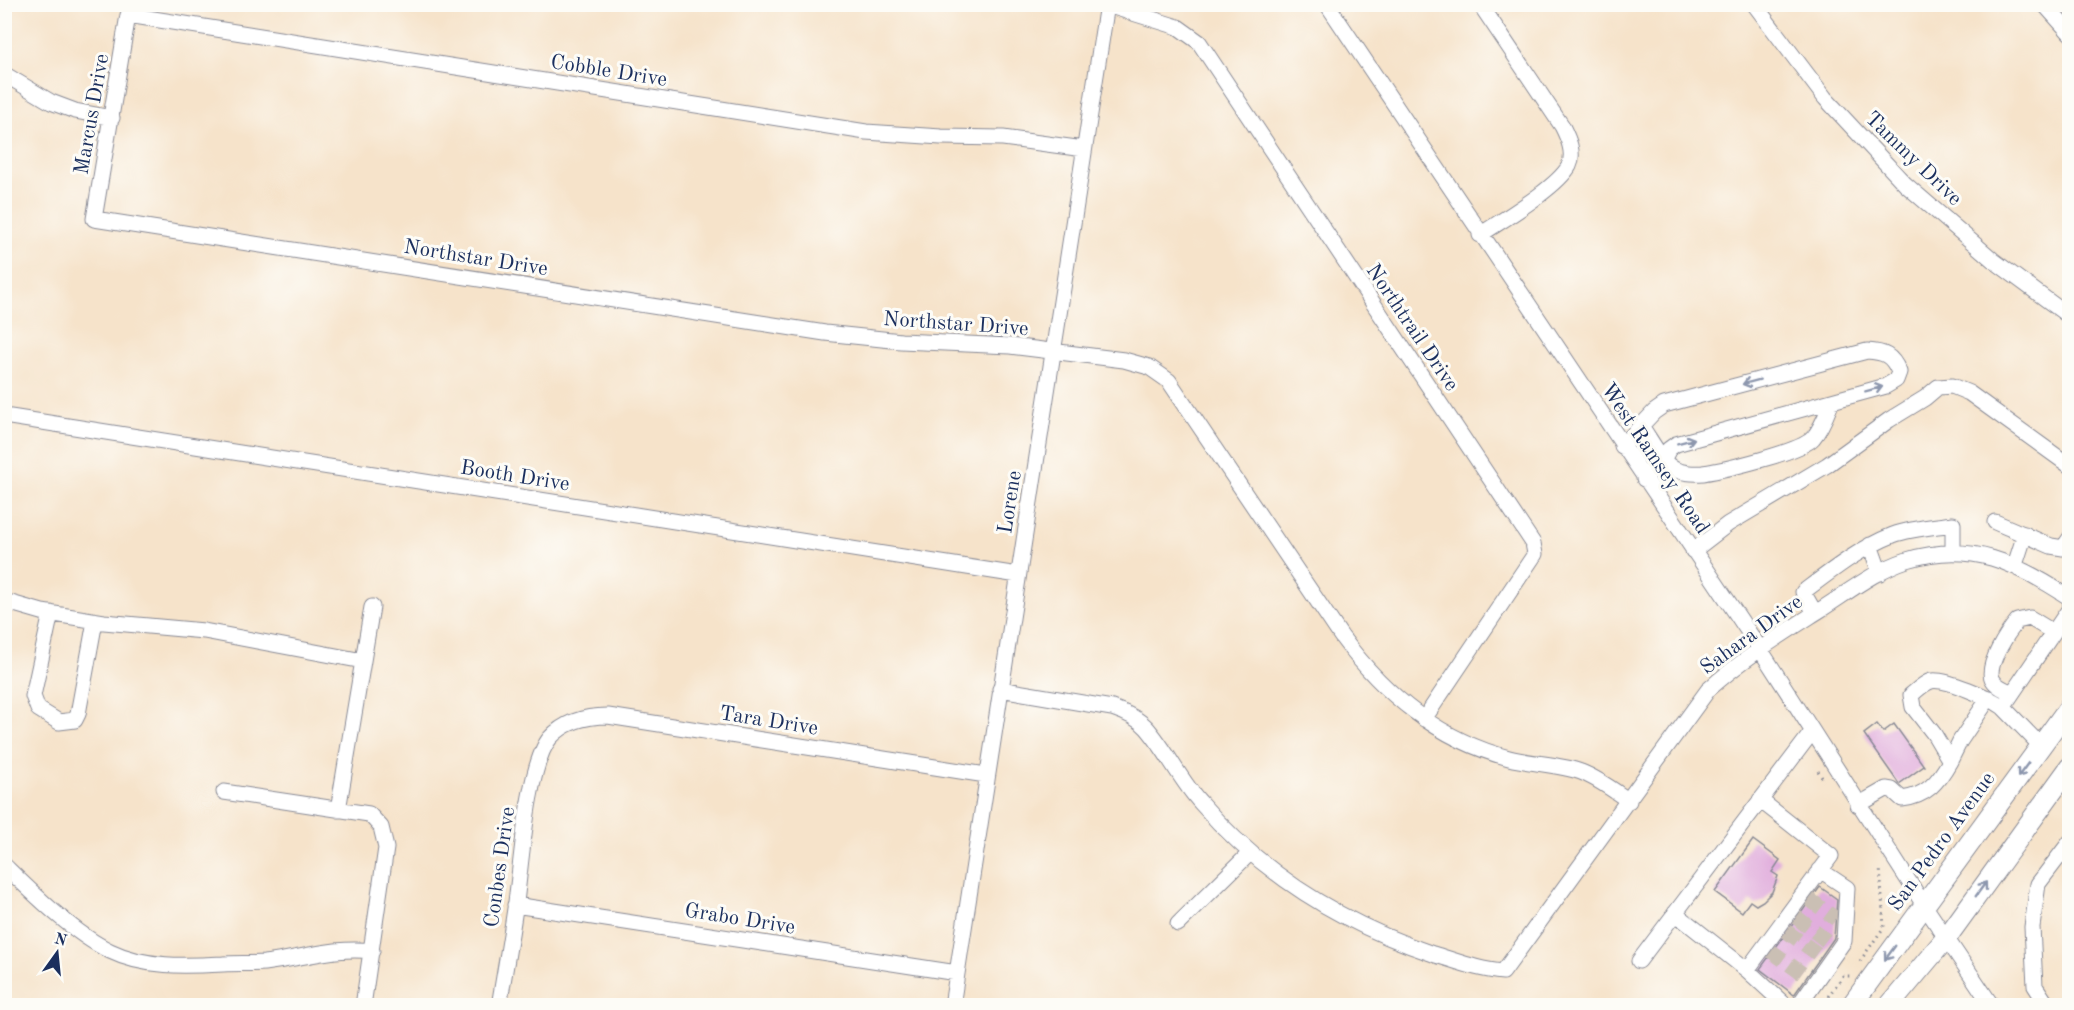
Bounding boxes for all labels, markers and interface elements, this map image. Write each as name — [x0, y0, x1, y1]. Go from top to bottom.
street label: Marcus Drive — [72, 52, 113, 176]
street label: Cobble Drive — [549, 52, 669, 91]
street label: Tammy Drive — [1861, 108, 1965, 210]
street label: Northstar Drive — [402, 237, 549, 280]
street label: Northtrail Drive — [1362, 261, 1462, 395]
street label: Northstar Drive — [882, 309, 1029, 340]
one-way arrow — [1742, 377, 1761, 388]
street label: West Ramsey Road — [1597, 380, 1713, 538]
one-way arrow — [1865, 383, 1884, 394]
one-way arrow — [1676, 434, 1695, 446]
street label: Booth Drive — [459, 457, 571, 495]
street label: Lorene — [995, 469, 1026, 535]
street label: Sahara Drive — [1697, 591, 1807, 679]
street label: Tara Drive — [718, 703, 820, 740]
one-way arrow — [2016, 762, 2029, 778]
street label: San Pedro Avenue — [1885, 769, 2000, 915]
street label: Conbes Drive — [482, 805, 519, 929]
one-way arrow — [1975, 882, 1987, 898]
street label: Grabo Drive — [683, 900, 797, 939]
north arrow — [27, 923, 87, 983]
text: N — [52, 931, 69, 950]
one-way arrow — [1884, 944, 1896, 960]

